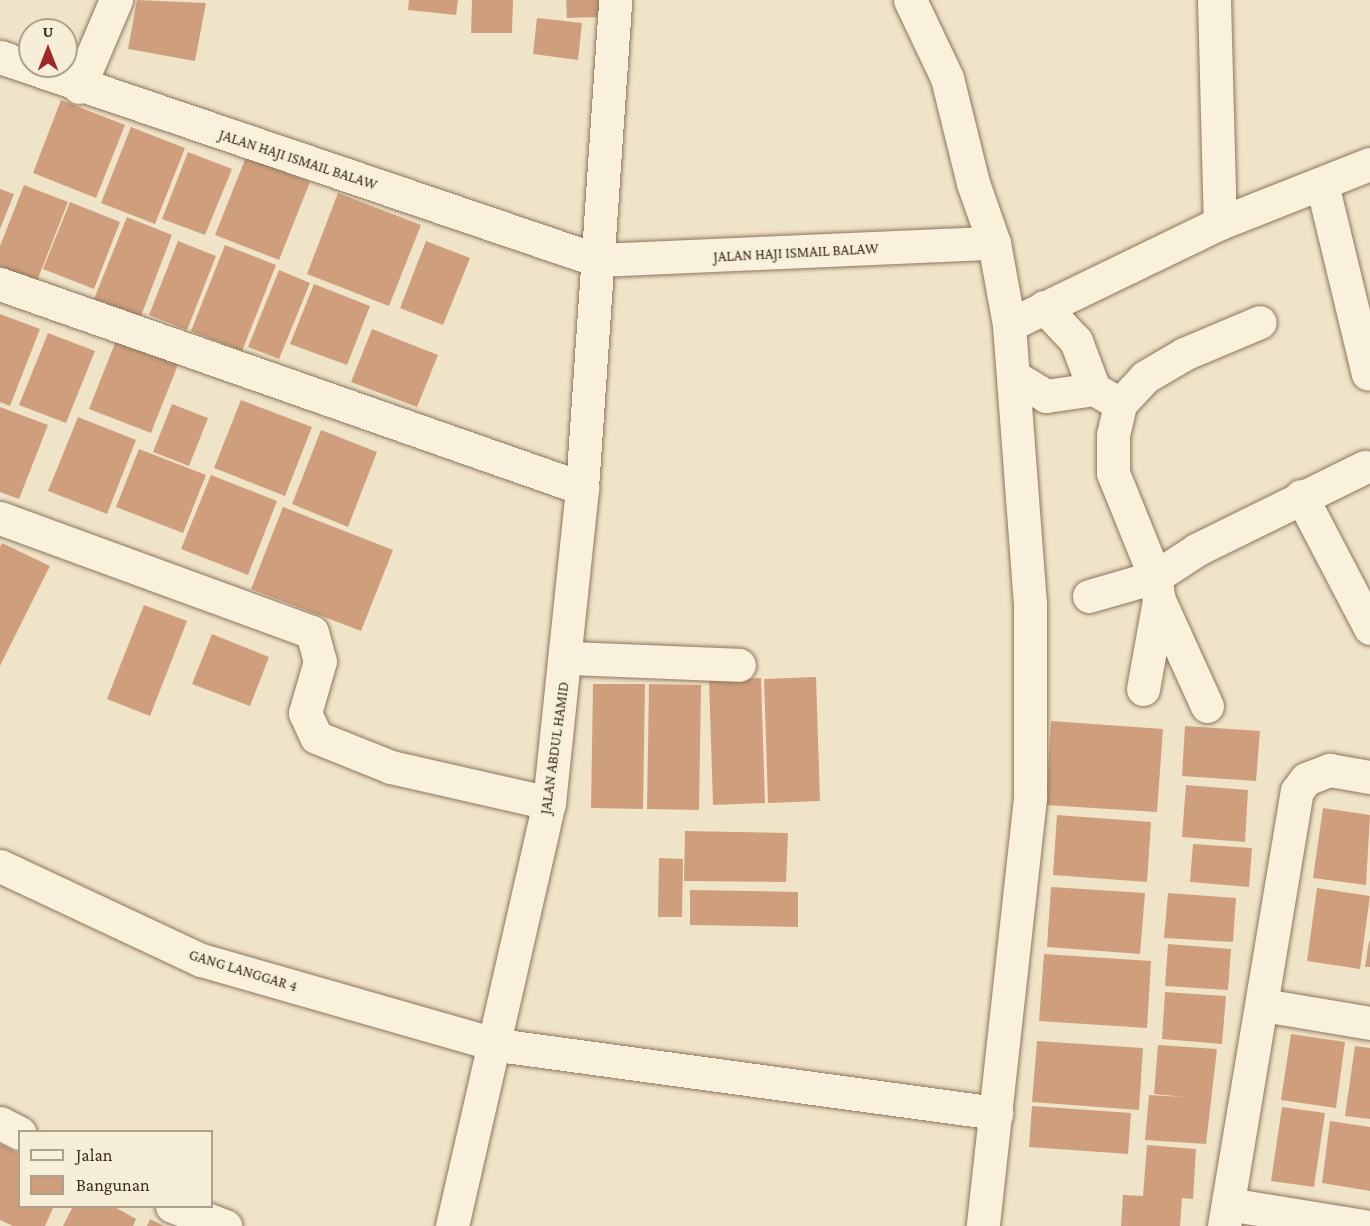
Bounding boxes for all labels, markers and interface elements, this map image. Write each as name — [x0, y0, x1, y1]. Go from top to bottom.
north arrow — [18, 18, 78, 78]
text: U — [43, 23, 53, 40]
street label: JALAN HAJI ISMAIL BALAW — [217, 126, 379, 194]
street label: JALAN HAJI ISMAIL BALAW — [713, 240, 879, 266]
street label: JALAN ABDUL HAMID — [537, 681, 573, 815]
street label: GANG LANGGAR 4 — [187, 946, 299, 996]
legend — [18, 1130, 213, 1208]
text: Jalan — [76, 1145, 112, 1165]
text: Bangunan — [76, 1175, 150, 1195]

